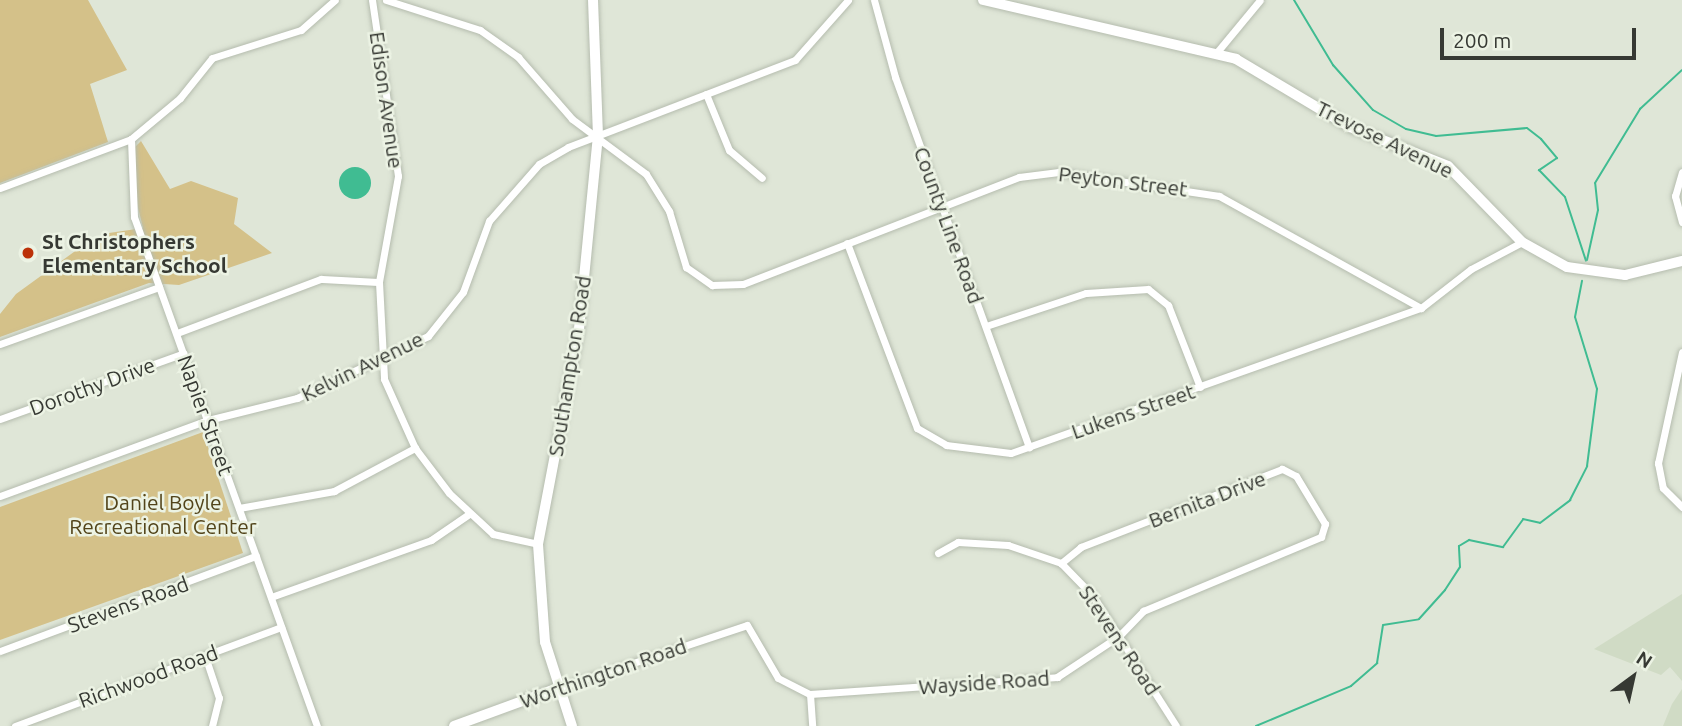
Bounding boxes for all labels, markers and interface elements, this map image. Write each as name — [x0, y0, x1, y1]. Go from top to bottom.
scale bar — [1444, 14, 1640, 58]
text: 200 m — [1453, 28, 1511, 52]
street label: Edison Avenue — [365, 30, 409, 170]
street label: Trevose Avenue — [1312, 95, 1458, 183]
street label: County Line Road — [909, 143, 989, 307]
street label: Peyton Street — [1057, 161, 1189, 201]
place label: St Christophers Elementary School — [42, 228, 227, 278]
marker: St Christophers Elementary School — [20, 245, 36, 261]
street label: Southampton Road — [542, 274, 596, 458]
street label: Kelvin Avenue — [297, 326, 427, 406]
street label: Napier Street — [173, 351, 239, 479]
street label: Dorothy Drive — [26, 352, 158, 420]
street label: Lukens Street — [1068, 378, 1198, 444]
street label: Bernita Drive — [1145, 465, 1269, 533]
park label: Daniel Boyle Recreational Center — [69, 489, 257, 539]
street label: Stevens Road — [64, 570, 192, 638]
street label: Stevens Road — [1074, 580, 1166, 700]
street label: Worthington Road — [516, 633, 690, 713]
street label: Richwood Road — [75, 639, 221, 713]
north arrow — [1598, 642, 1668, 712]
text: N — [1632, 646, 1656, 672]
street label: Wayside Road — [918, 665, 1050, 699]

